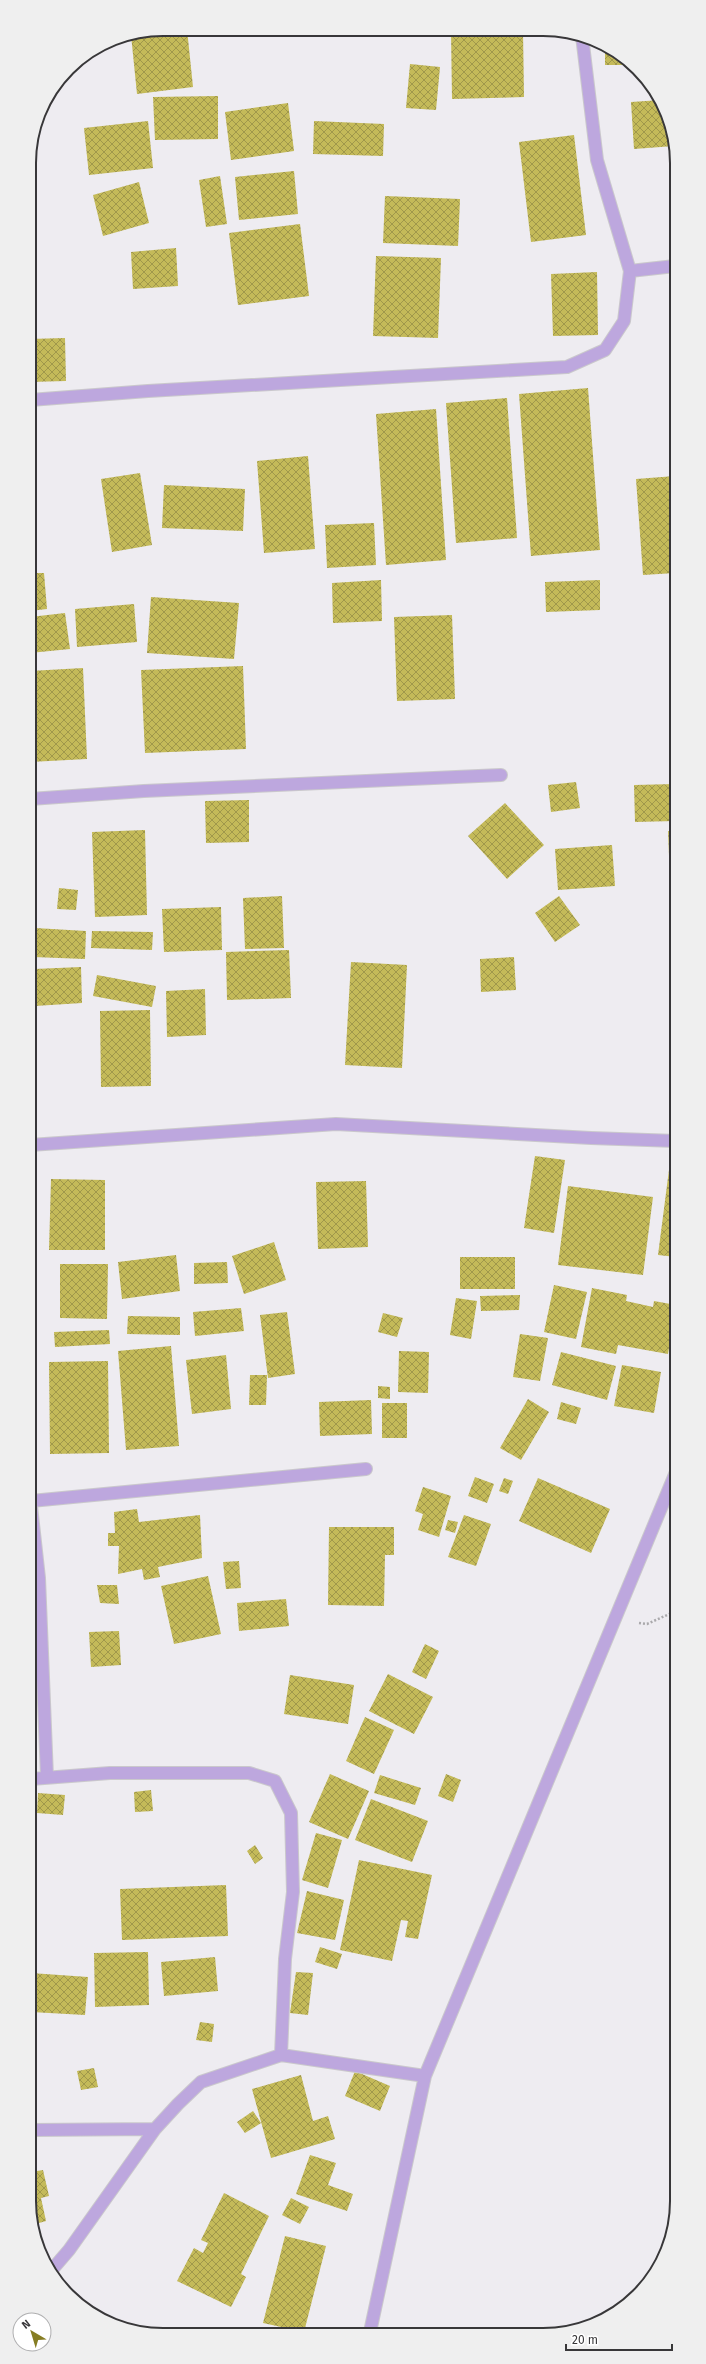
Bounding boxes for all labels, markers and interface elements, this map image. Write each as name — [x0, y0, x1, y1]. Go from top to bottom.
north arrow — [12, 2312, 52, 2352]
text: N — [19, 2317, 33, 2332]
scale bar — [566, 2326, 672, 2352]
text: 20 m — [572, 2333, 598, 2347]

